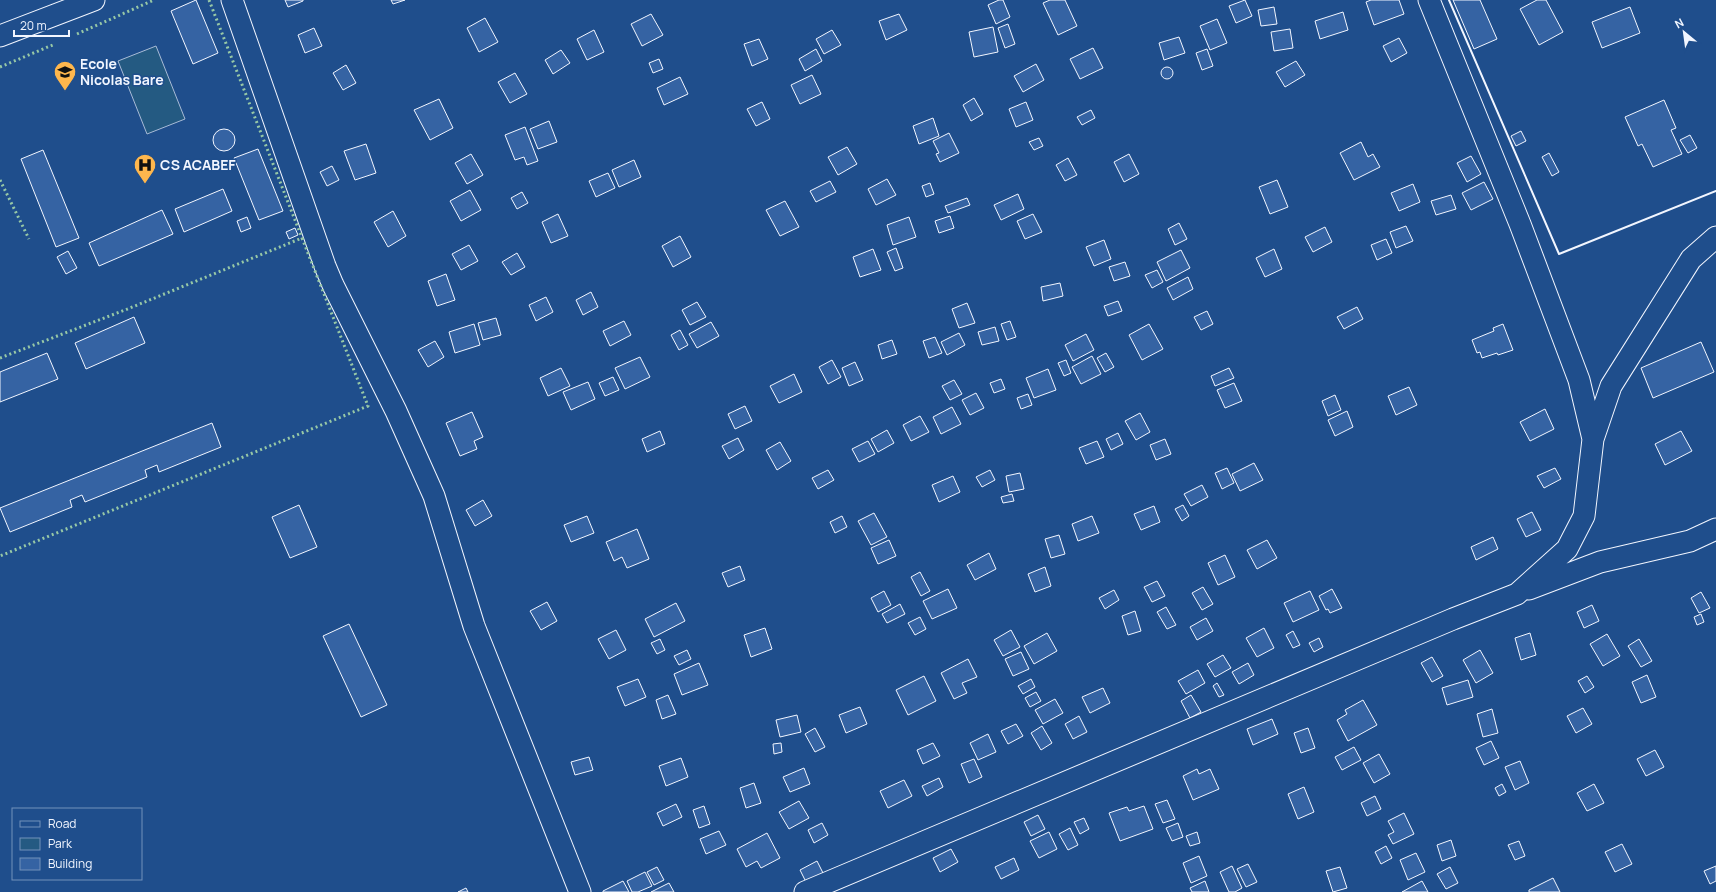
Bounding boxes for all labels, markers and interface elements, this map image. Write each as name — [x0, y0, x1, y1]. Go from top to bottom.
scale bar — [14, 12, 69, 38]
north arrow — [1664, 12, 1704, 52]
text: N — [1672, 14, 1686, 31]
text: 20 m — [20, 17, 47, 34]
place label: Ecole Nicolas Bare — [80, 54, 164, 89]
school or university icon: Ecole Nicolas Bare — [52, 59, 78, 92]
hospital icon: CS ACABEF — [132, 152, 158, 185]
place label: CS ACABEF — [160, 155, 236, 174]
legend — [12, 808, 142, 880]
text: Road — [48, 815, 76, 832]
text: Park — [48, 835, 73, 852]
text: Building — [48, 855, 92, 872]

